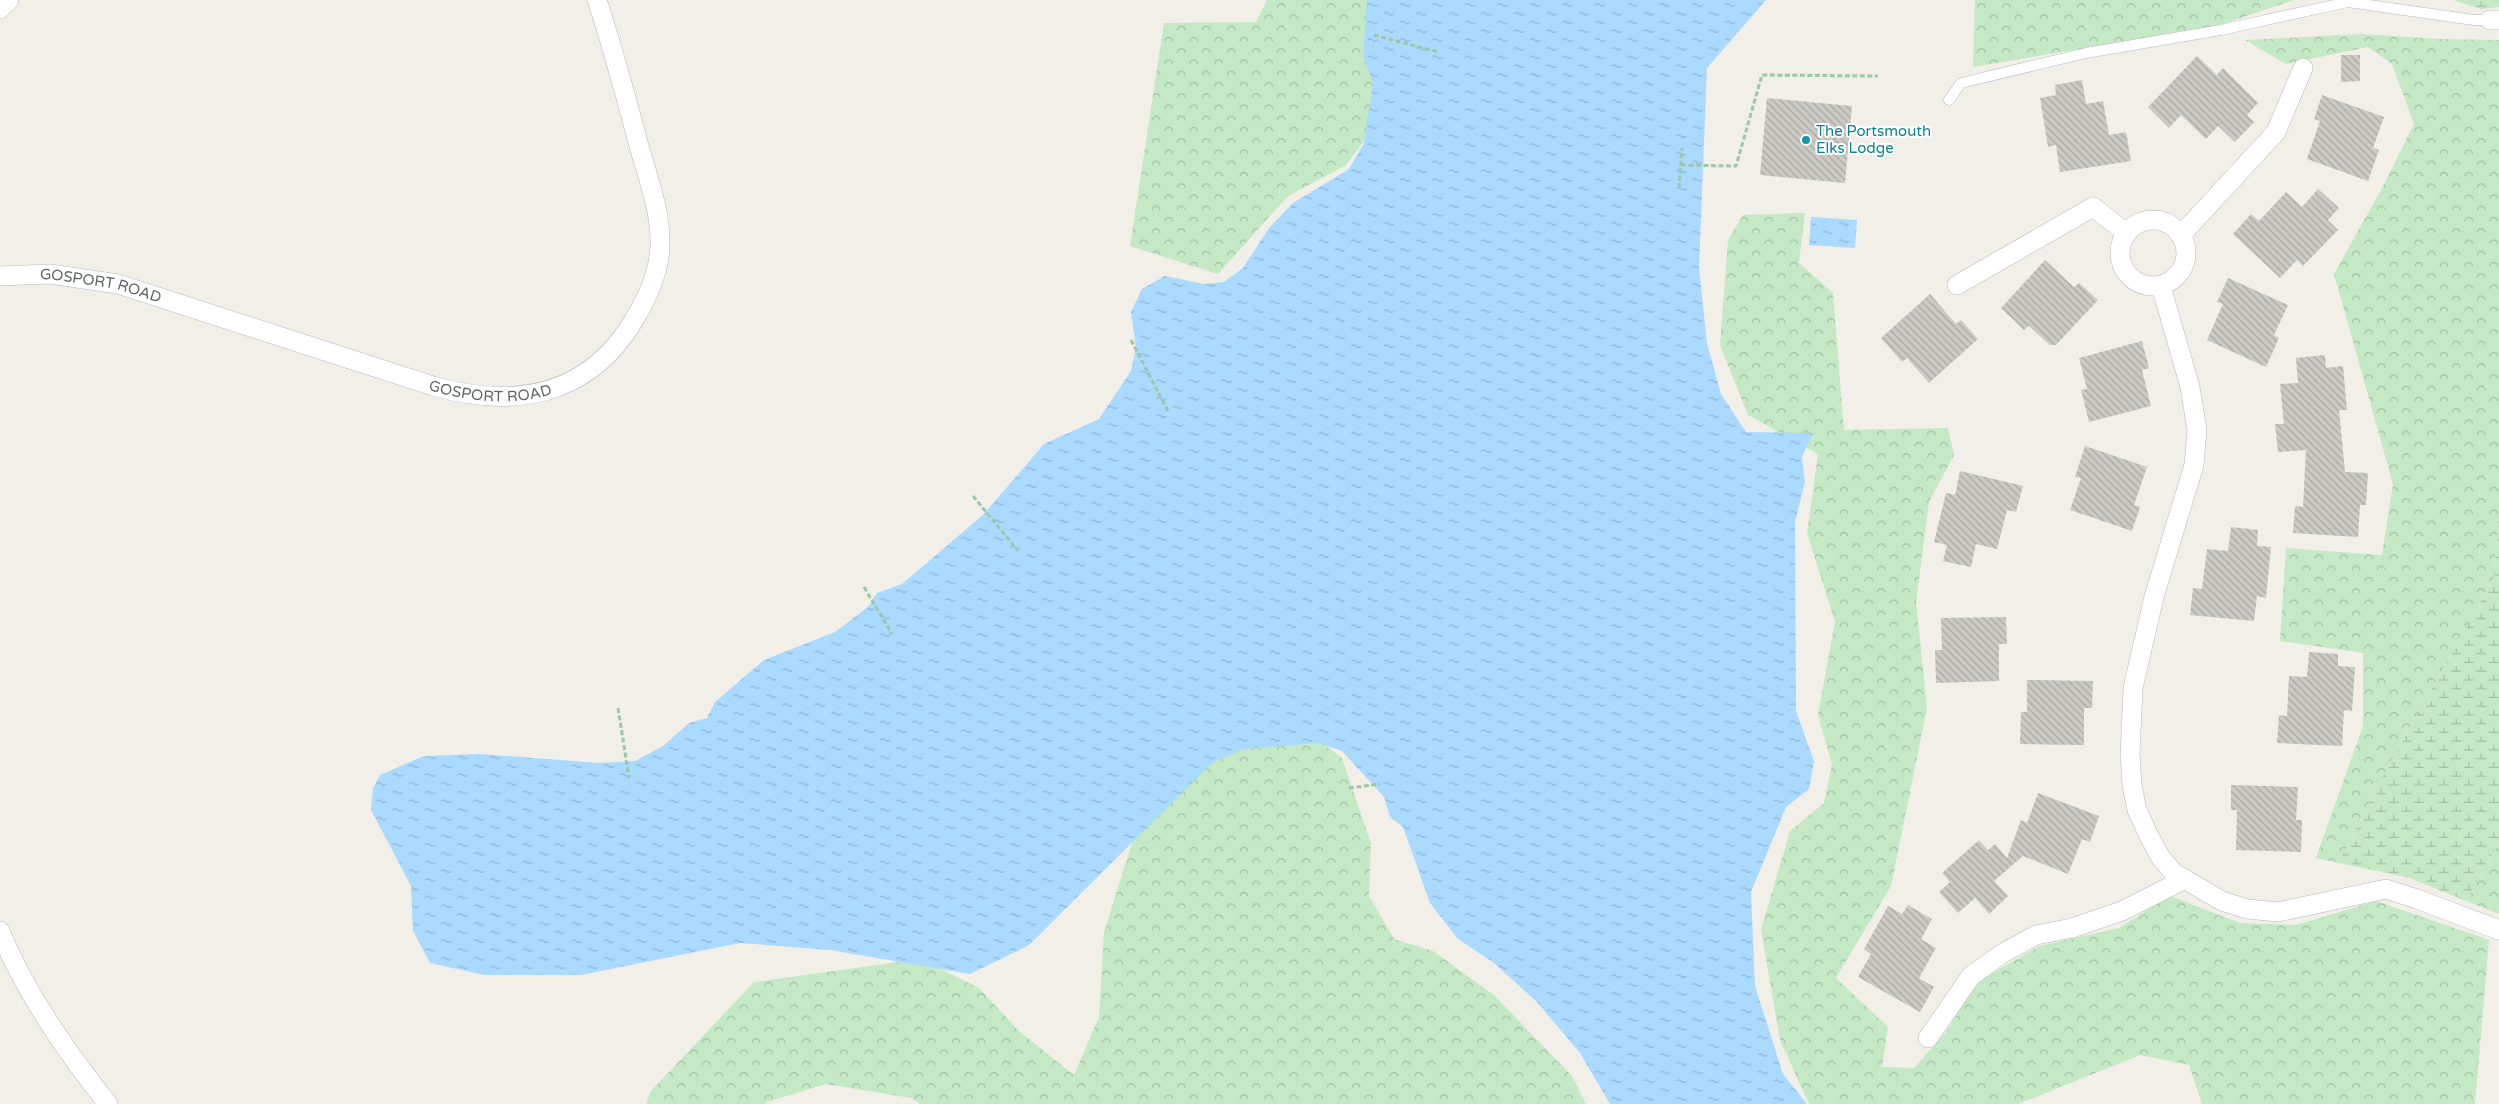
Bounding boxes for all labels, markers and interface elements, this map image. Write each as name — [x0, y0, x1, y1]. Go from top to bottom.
place label: The Portsmouth Elks Lodge — [1816, 122, 1931, 157]
marker: The Portsmouth Elks Lodge — [1800, 134, 1812, 146]
street label: GOSPORT ROAD — [40, 265, 164, 306]
street label: GOSPORT ROAD — [427, 376, 554, 405]

